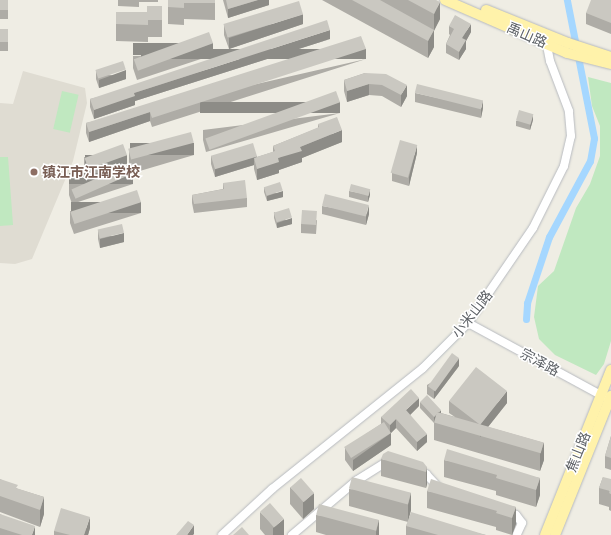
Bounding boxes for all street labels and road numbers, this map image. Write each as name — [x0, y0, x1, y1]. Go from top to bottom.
street label: 禹山路 — [504, 19, 550, 51]
street label: 小米山路 — [448, 287, 496, 341]
street label: 宗泽路 — [518, 345, 562, 379]
street label: 焦山路 — [562, 429, 594, 475]

